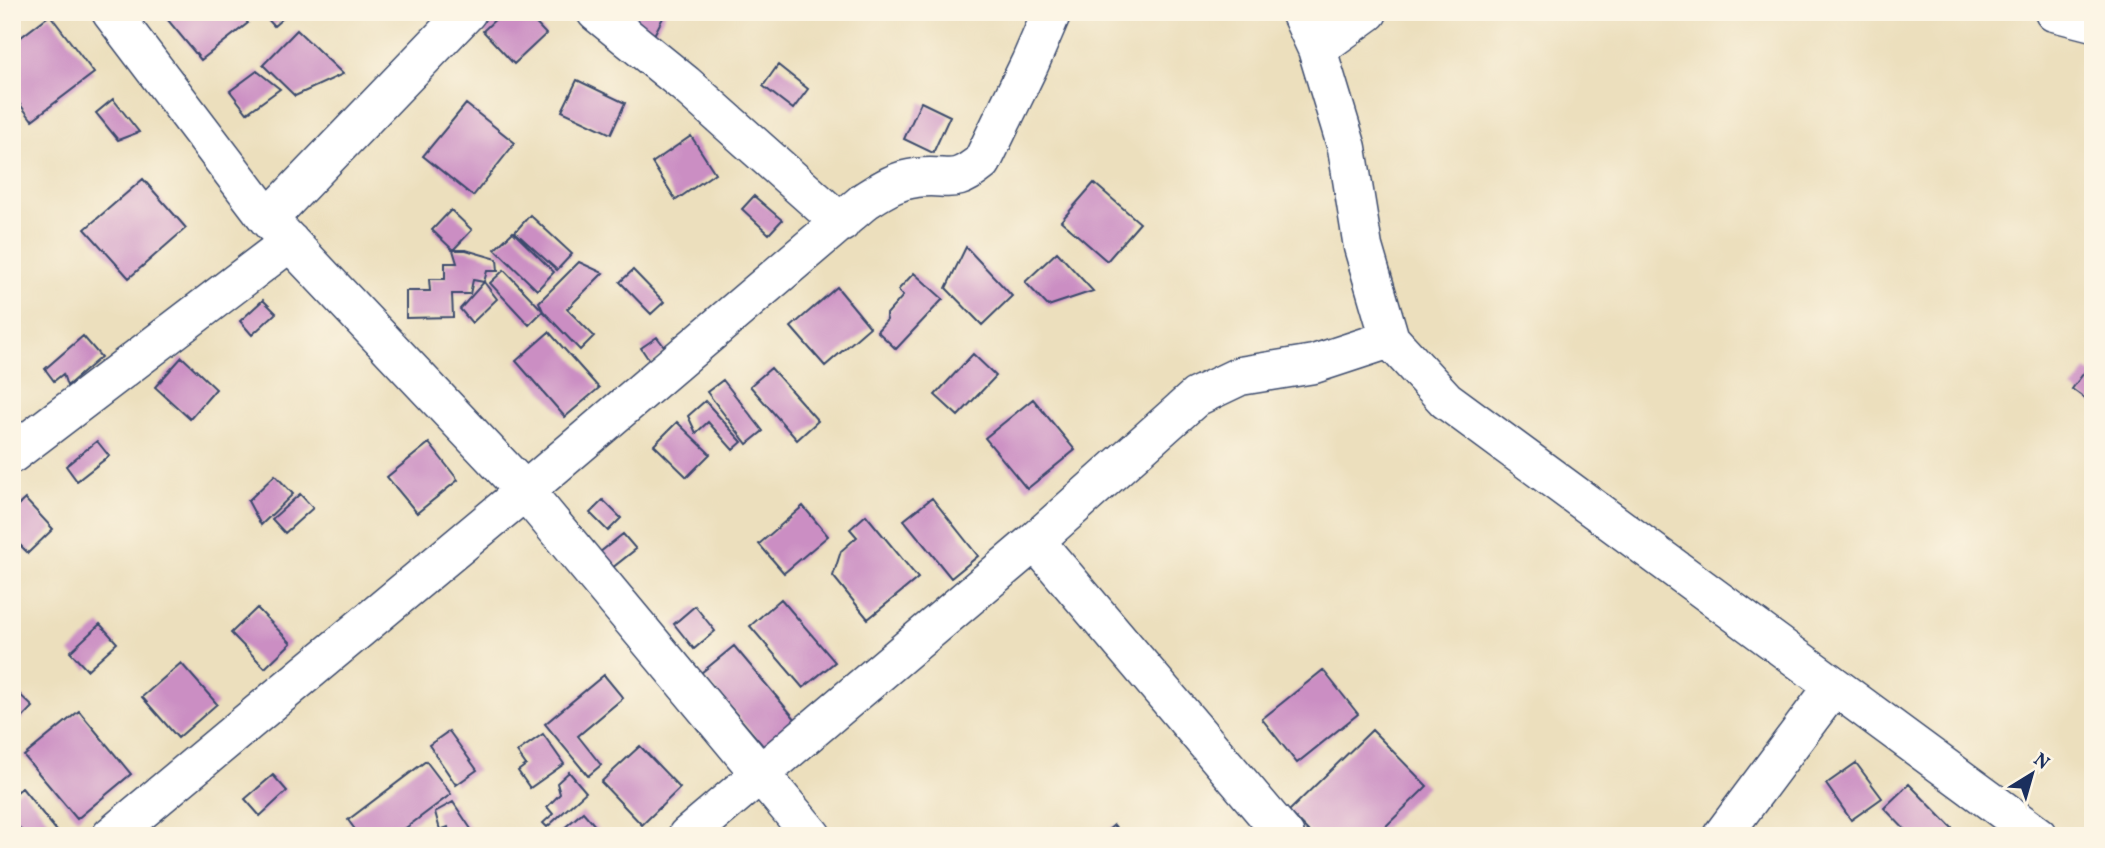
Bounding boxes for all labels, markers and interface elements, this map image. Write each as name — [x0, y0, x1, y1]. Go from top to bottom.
north arrow — [1996, 740, 2066, 810]
text: N — [2028, 747, 2055, 777]

